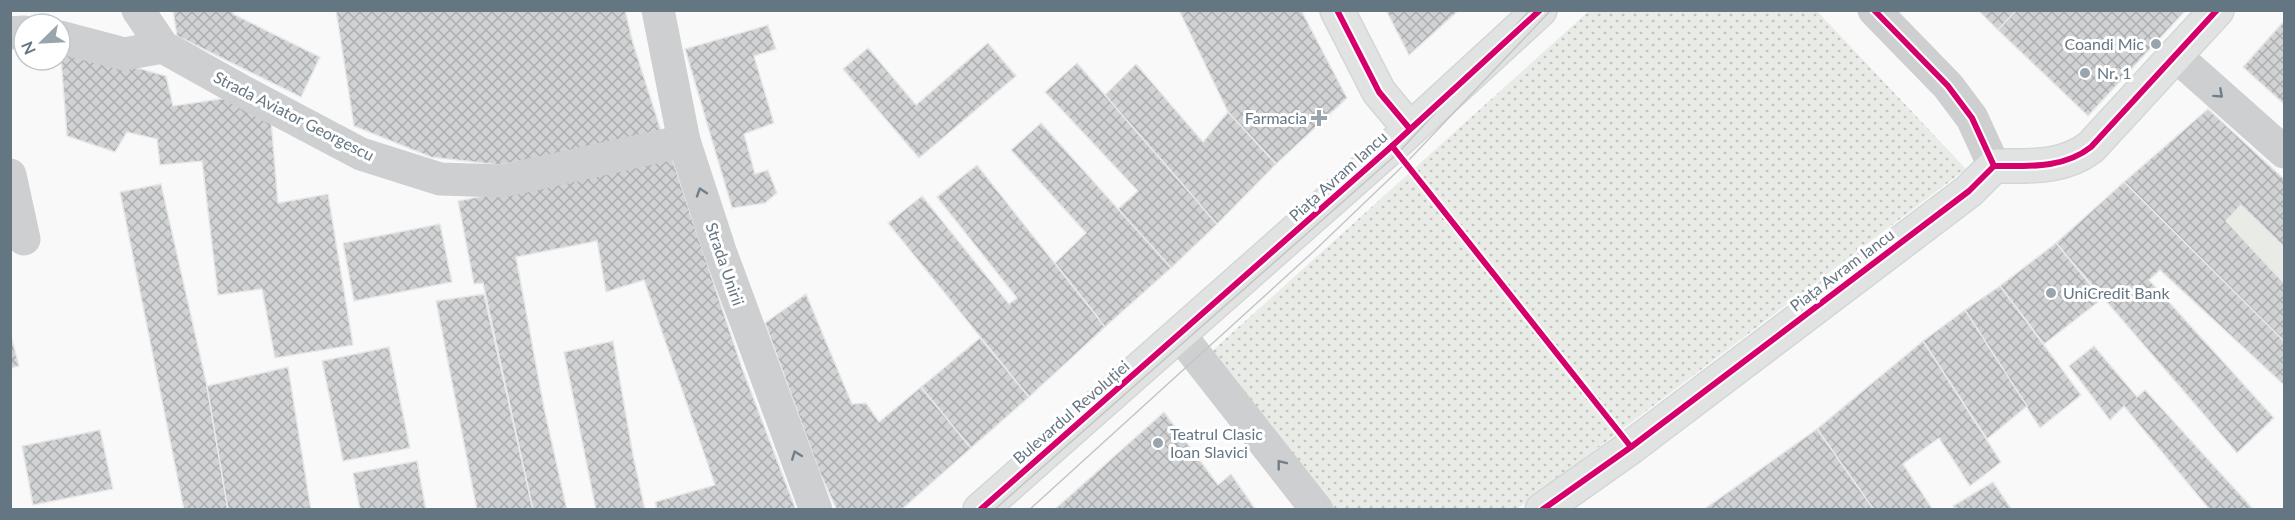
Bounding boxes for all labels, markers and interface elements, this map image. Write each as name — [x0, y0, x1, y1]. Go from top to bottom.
north arrow — [12, 12, 72, 72]
place label: Coandi Mic — [2064, 34, 2144, 53]
marker: Coandi Mic — [2149, 37, 2163, 51]
text: N — [17, 39, 39, 58]
place label: Nr. 1 — [2097, 63, 2131, 82]
marker: Nr. 1 — [2078, 66, 2092, 80]
street label: Strada Aviator Georgescu — [211, 67, 378, 164]
one-way arrow — [2212, 87, 2223, 98]
place label: Farmacia — [1245, 108, 1307, 127]
marker: Farmacia — [1312, 111, 1326, 125]
street label: Piața Avram Iancu — [1285, 127, 1391, 225]
one-way arrow — [695, 187, 708, 198]
street label: Strada Unirii — [702, 220, 749, 308]
street label: Piața Avram Iancu — [1786, 224, 1898, 315]
place label: UniCredit Bank — [2063, 283, 2170, 302]
marker: UniCredit Bank — [2044, 286, 2058, 300]
street label: Bulevardul Revoluției — [1009, 356, 1133, 467]
place label: Teatrul Clasic Ioan Slavici — [1170, 424, 1263, 461]
marker: Teatrul Clasic Ioan Slavici — [1151, 436, 1165, 450]
one-way arrow — [790, 450, 803, 461]
one-way arrow — [1278, 459, 1289, 470]

